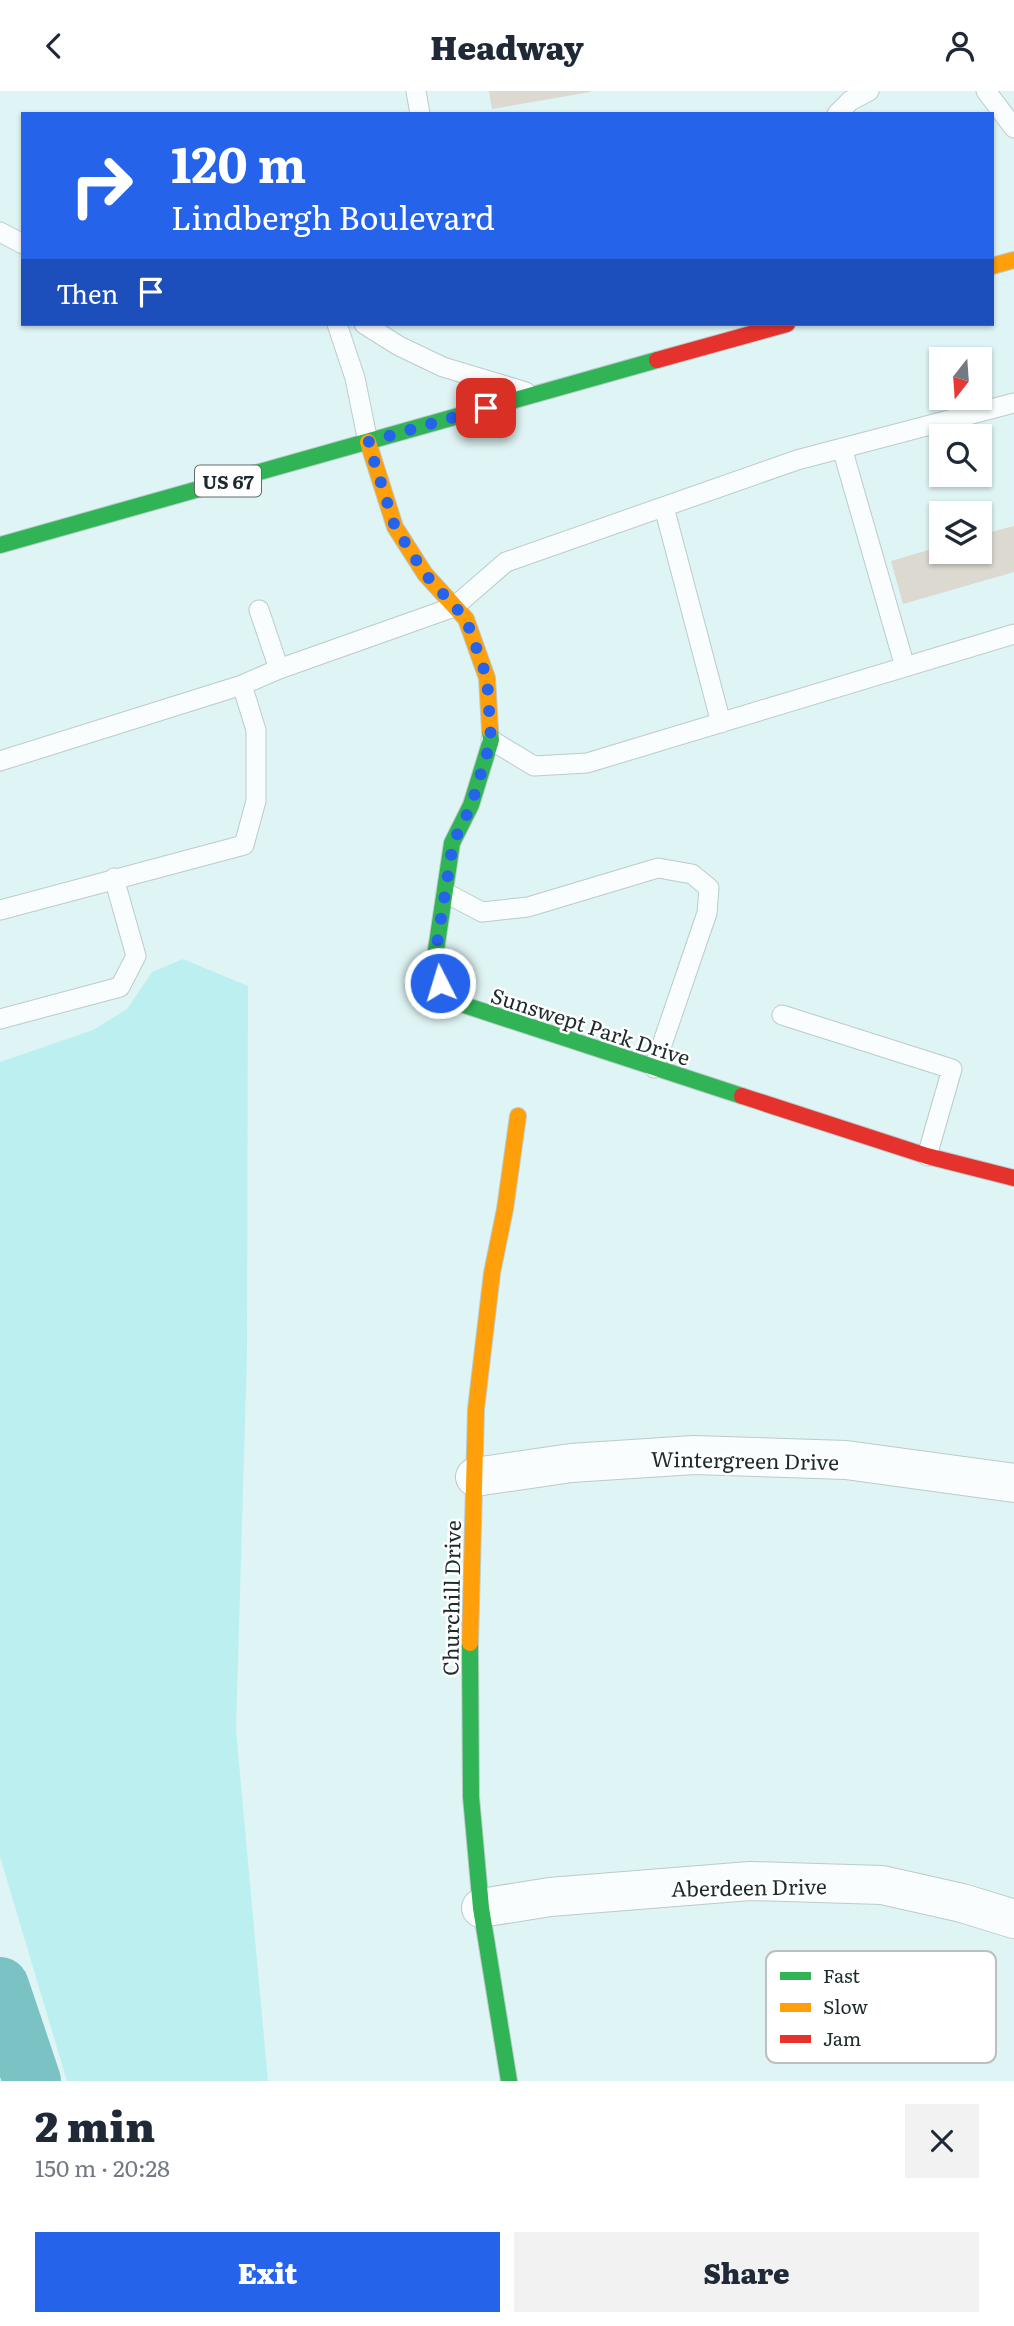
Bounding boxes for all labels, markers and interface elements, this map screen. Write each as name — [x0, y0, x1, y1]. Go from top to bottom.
text: Headway — [430, 22, 584, 70]
icon: back — [35, 27, 73, 65]
icon: person — [941, 27, 979, 65]
text: 120 m — [171, 125, 306, 198]
icon: right — [56, 140, 147, 231]
text: Lindbergh Boulevard — [171, 192, 495, 240]
text: Then — [56, 273, 118, 312]
icon: arrive — [132, 273, 170, 311]
north arrow — [929, 347, 992, 409]
map controls — [929, 347, 992, 564]
pin — [456, 378, 516, 438]
icon: arrive — [467, 389, 505, 427]
button: search — [929, 424, 992, 487]
road number: US 67 — [195, 465, 261, 497]
button: layers — [929, 501, 992, 564]
position arrow — [403, 946, 477, 1020]
street label: Sunswept Park Drive — [487, 978, 695, 1072]
street label: Wintergreen Drive — [651, 1442, 839, 1476]
street label: Churchill Drive — [433, 1520, 467, 1676]
street label: Aberdeen Drive — [671, 1869, 827, 1903]
legend — [766, 1951, 996, 2063]
text: Fast — [823, 1961, 860, 1989]
text: Slow — [823, 1992, 868, 2020]
text: Jam — [823, 2024, 861, 2052]
text: 2 min — [35, 2093, 155, 2155]
button: close — [905, 2104, 979, 2178]
text: 150 m · 20:28 — [35, 2150, 170, 2184]
button: Exit — [35, 2232, 500, 2312]
button: Share — [514, 2232, 979, 2312]

